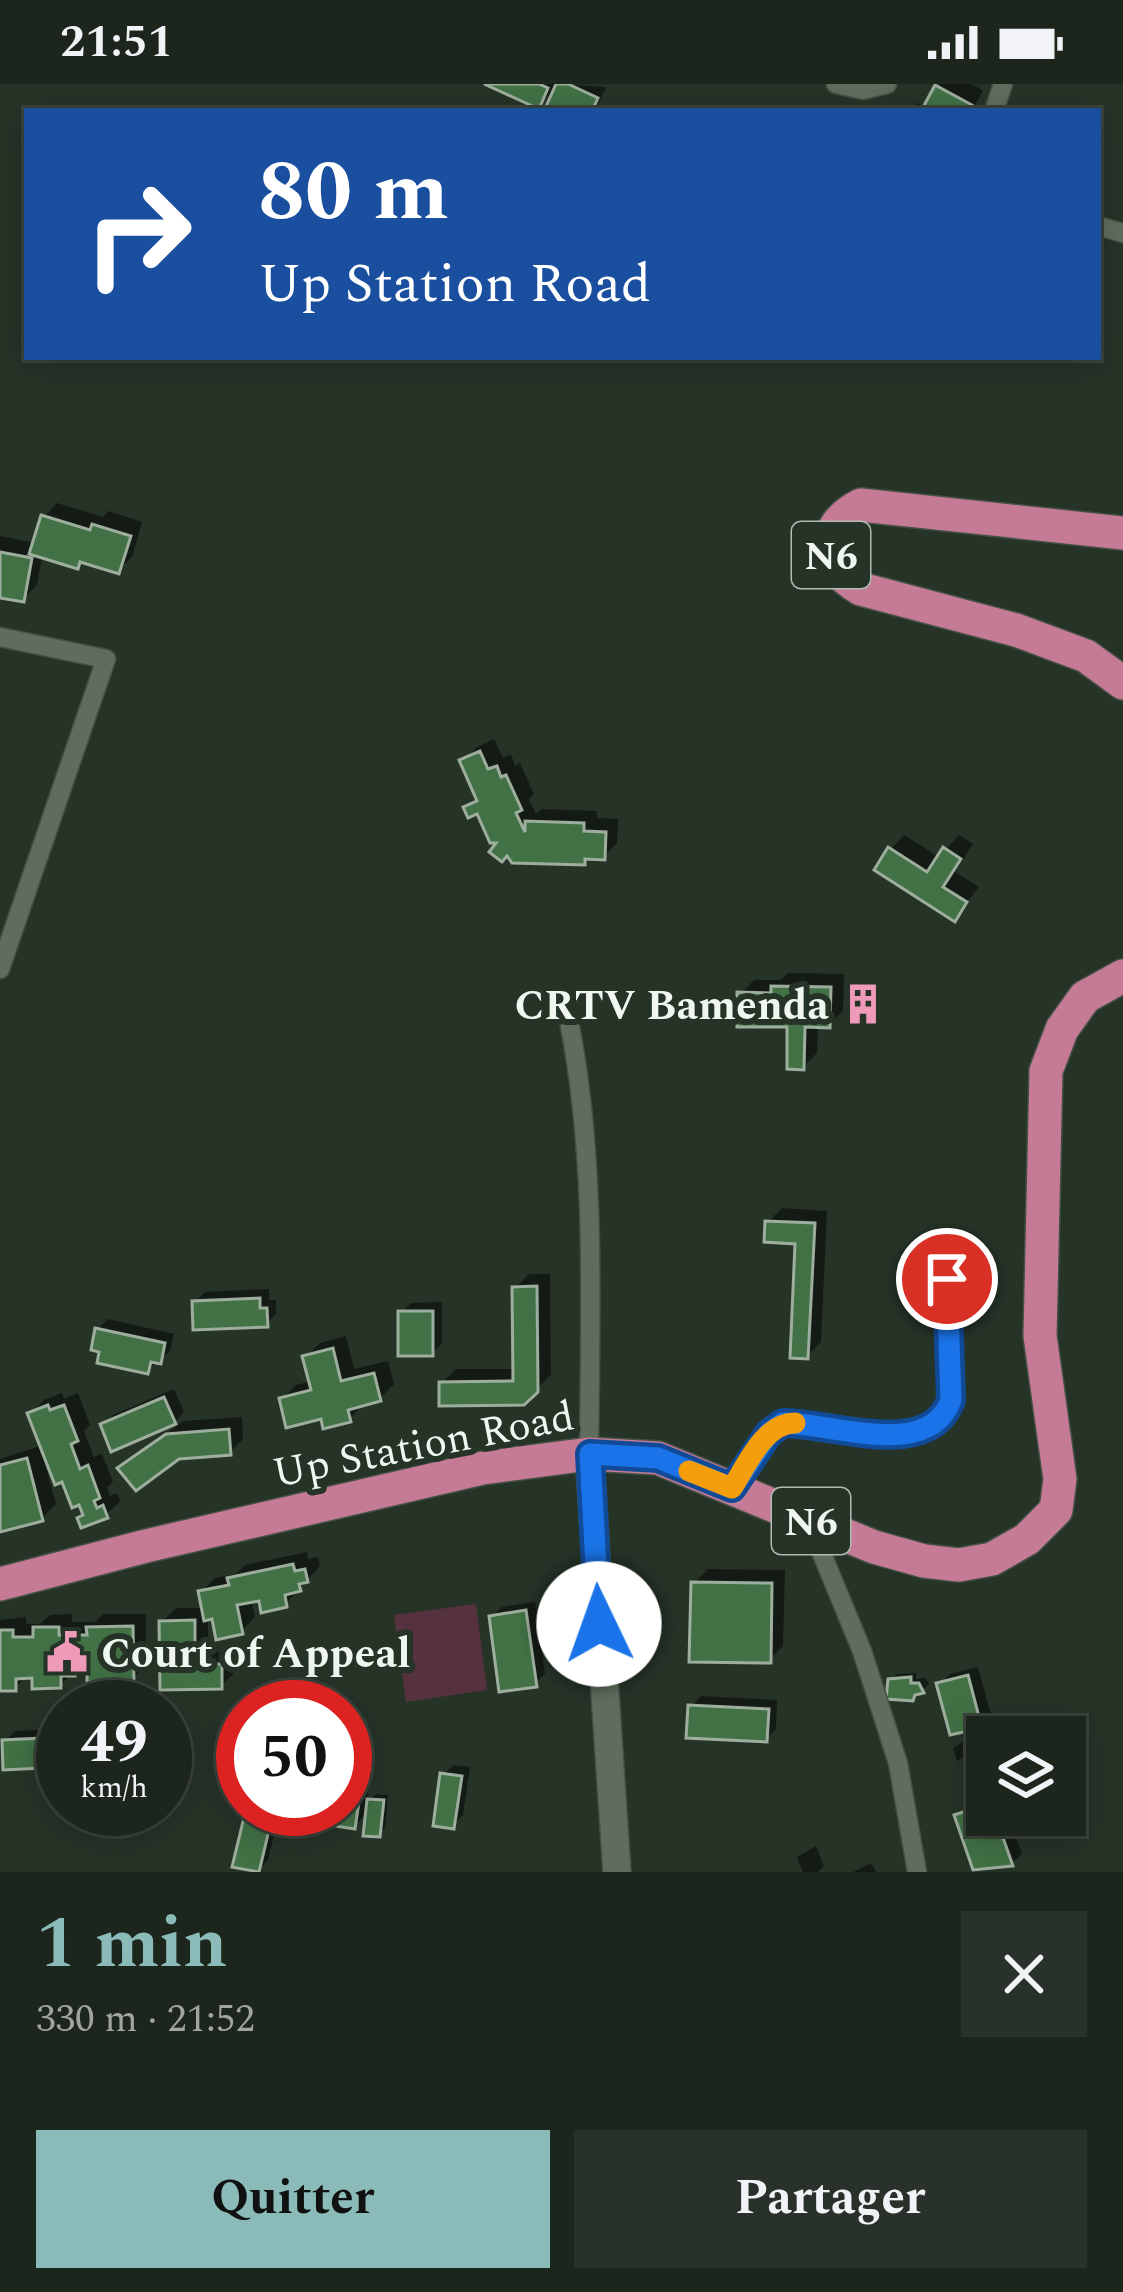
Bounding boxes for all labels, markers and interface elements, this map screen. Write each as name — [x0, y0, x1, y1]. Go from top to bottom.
text: 21:51 — [60, 8, 173, 77]
text: 80 m — [258, 129, 449, 257]
icon: right — [60, 156, 216, 312]
text: Up Station Road — [258, 244, 651, 326]
road number: N6 — [792, 522, 870, 588]
place label: CRTV Bamenda — [514, 975, 829, 1038]
building icon: CRTV Bamenda — [840, 981, 886, 1027]
pin — [896, 1228, 998, 1330]
icon: arrive — [914, 1246, 980, 1312]
street label: Up Station Road — [267, 1385, 580, 1506]
road number: N6 — [772, 1488, 850, 1554]
position arrow — [536, 1561, 662, 1687]
place label: Court of Appeal — [101, 1623, 411, 1686]
public building icon: Court of Appeal — [44, 1629, 90, 1675]
speed limit sign: 50 — [216, 1680, 372, 1836]
text: 49 — [80, 1697, 148, 1789]
map controls — [966, 1716, 1086, 1836]
button: layers — [966, 1716, 1086, 1836]
text: km/h — [80, 1765, 148, 1811]
text: 1 min — [36, 1890, 228, 1999]
button: close — [961, 1911, 1087, 2037]
text: 330 m · 21:52 — [36, 1990, 255, 2049]
button: Quitter — [36, 2130, 550, 2268]
button: Partager — [574, 2130, 1087, 2268]

